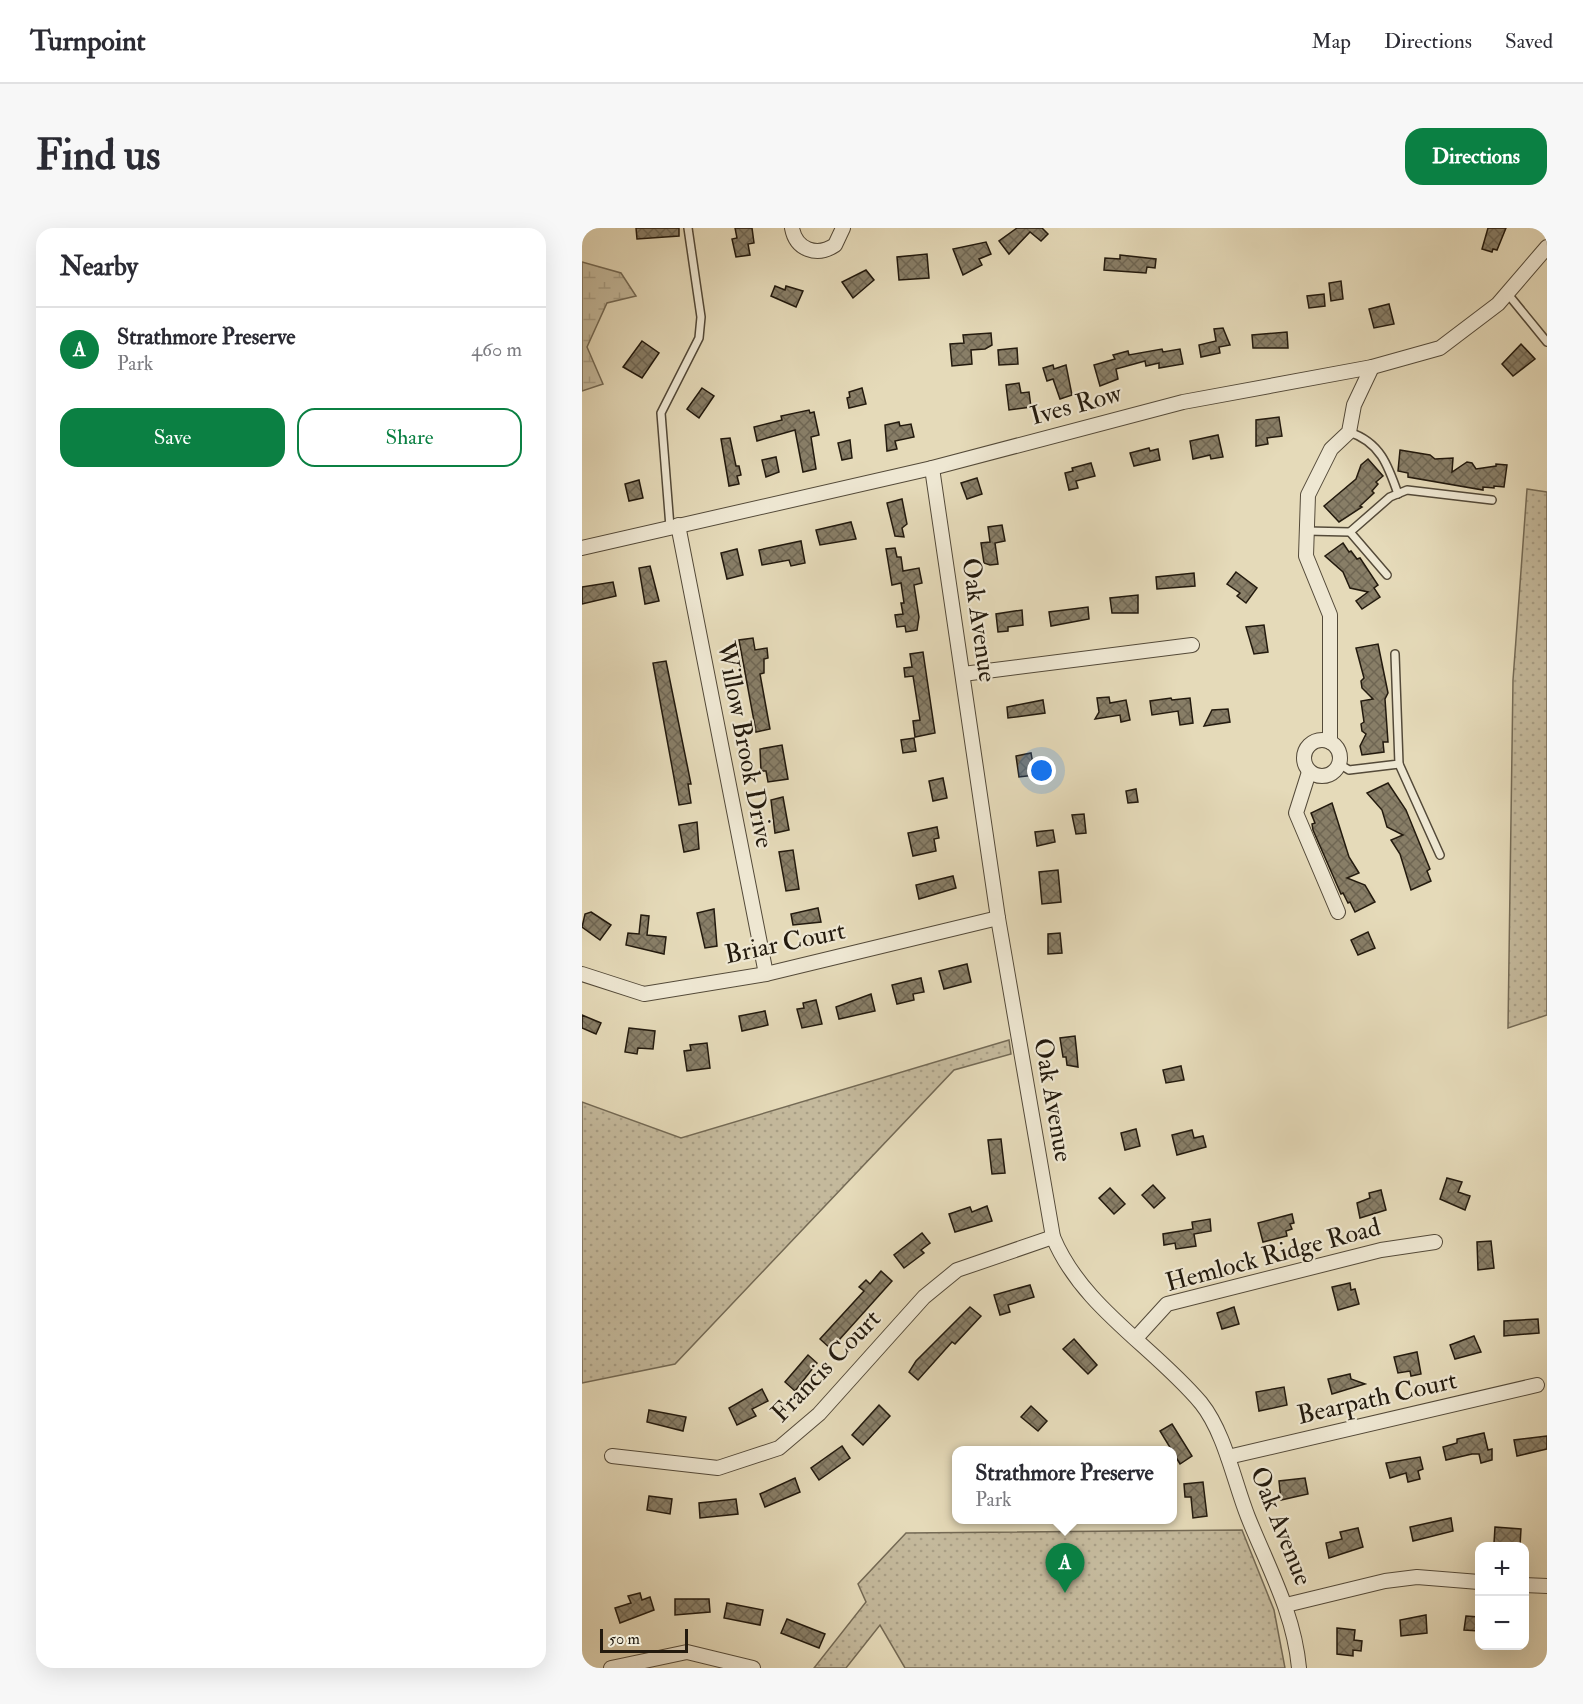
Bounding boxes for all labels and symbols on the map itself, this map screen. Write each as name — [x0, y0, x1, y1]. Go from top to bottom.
street label: Ives Row — [1027, 377, 1126, 433]
street label: Oak Avenue — [954, 556, 1004, 684]
street label: Willow Brook Drive — [709, 638, 781, 851]
your location — [1027, 756, 1056, 785]
street label: Briar Court — [722, 915, 848, 971]
street label: Oak Avenue — [1026, 1036, 1080, 1164]
street label: Hemlock Ridge Road — [1162, 1211, 1384, 1299]
street label: Francis Court — [764, 1303, 888, 1429]
street label: Bearpath Court — [1294, 1364, 1460, 1433]
street label: Oak Avenue — [1243, 1462, 1319, 1590]
pin: A — [1046, 1544, 1084, 1593]
scale bar — [600, 1626, 688, 1654]

